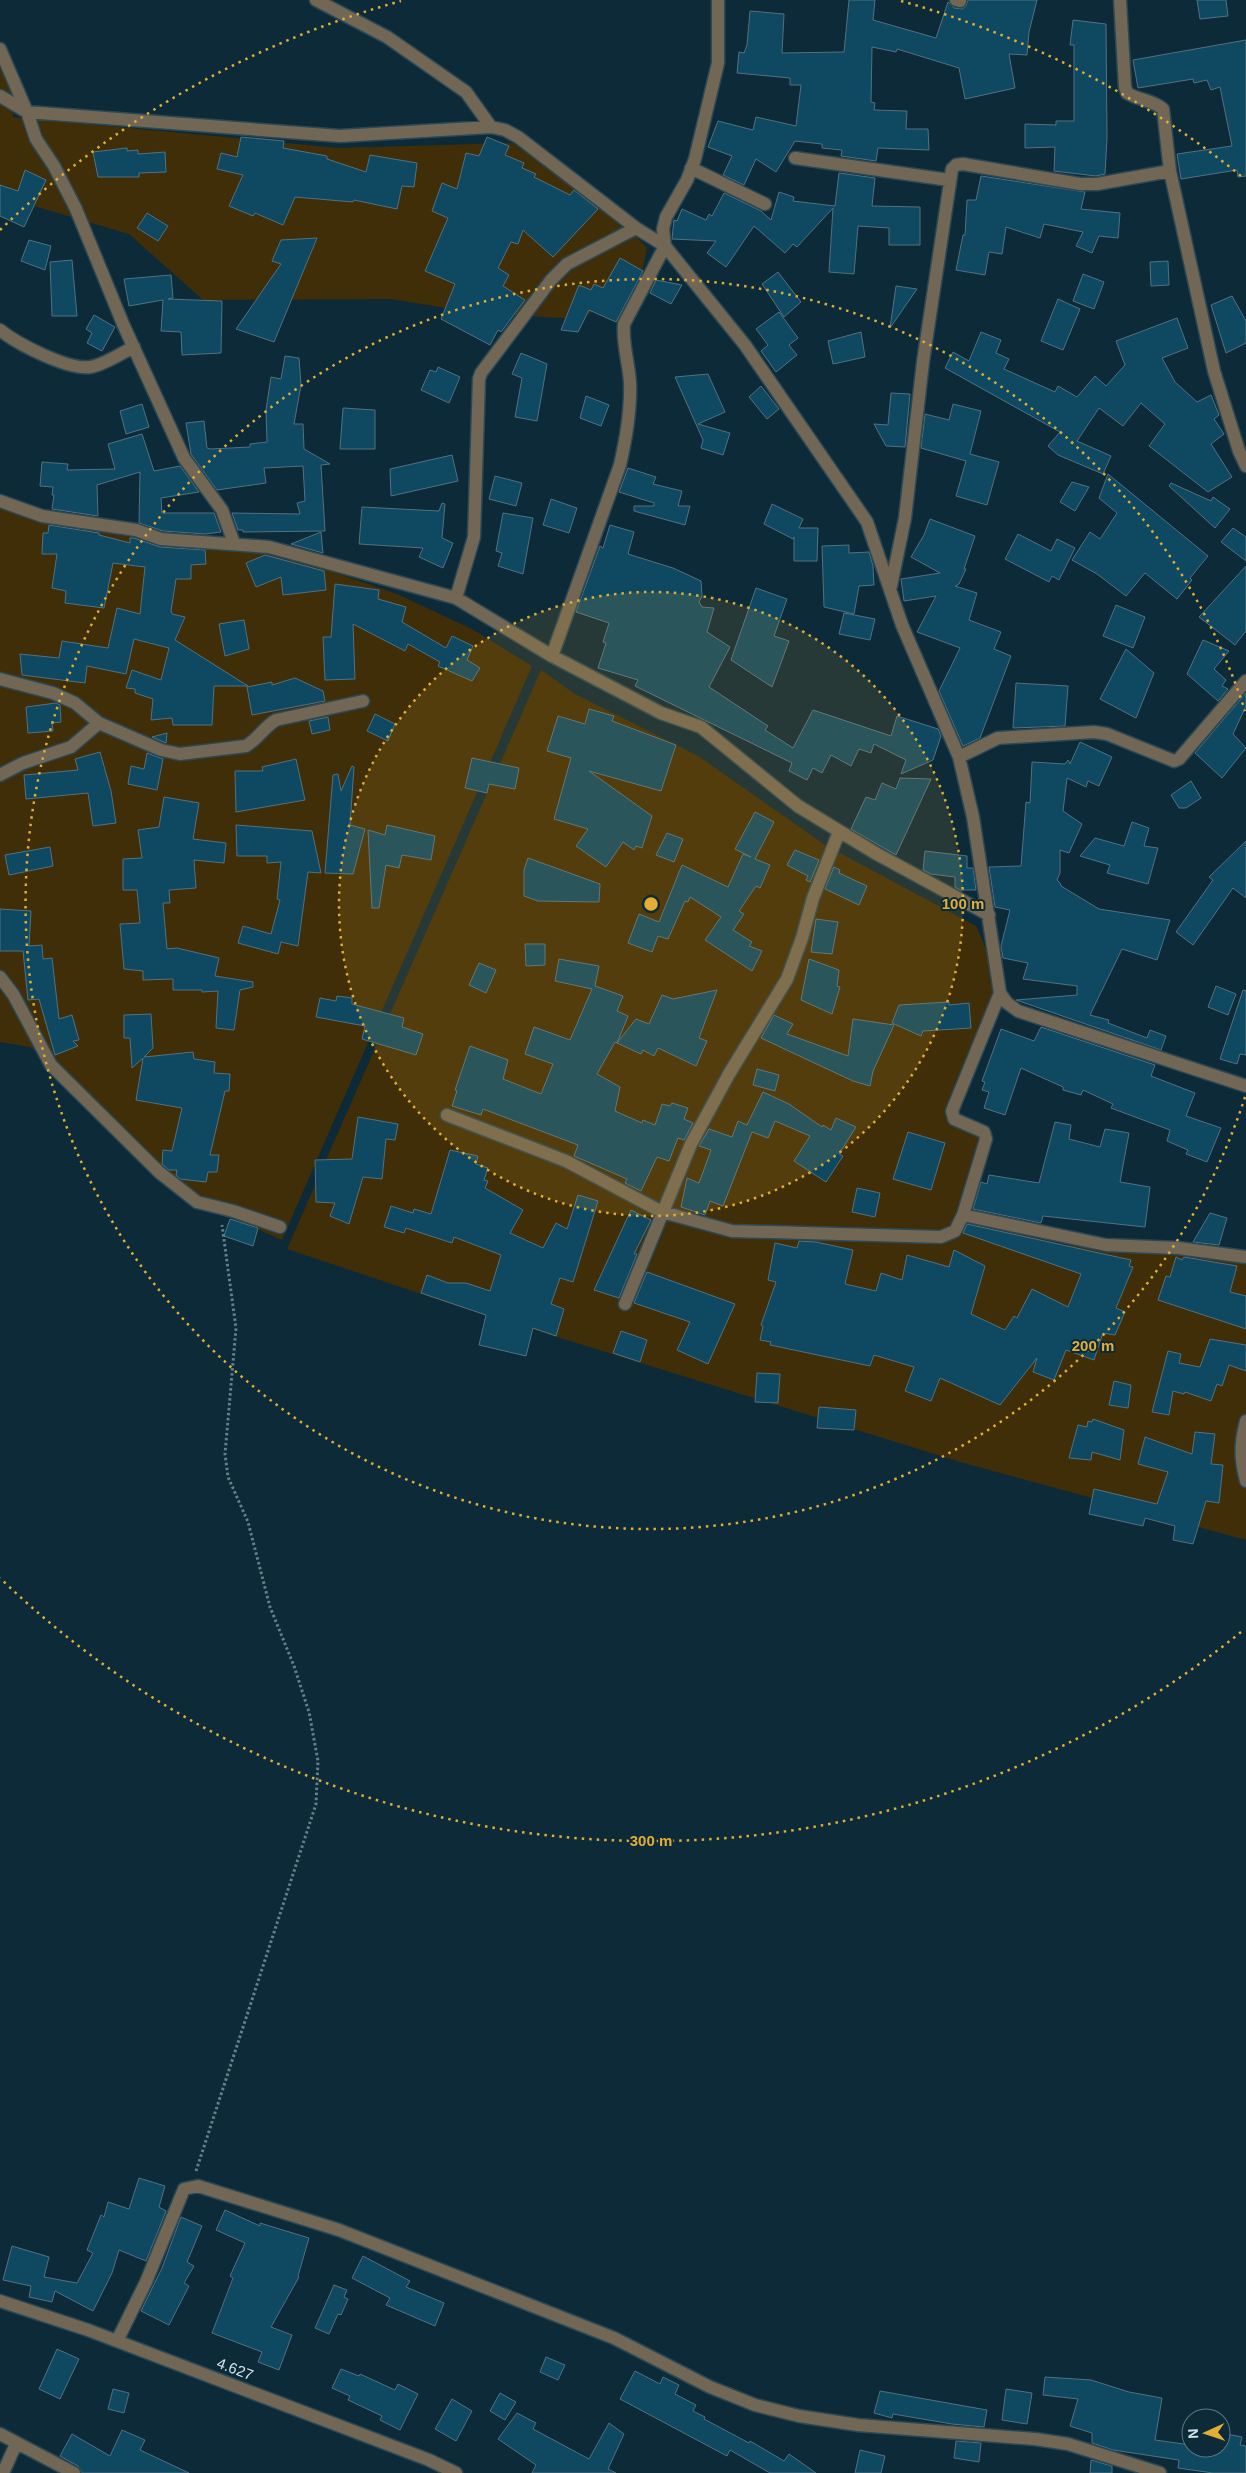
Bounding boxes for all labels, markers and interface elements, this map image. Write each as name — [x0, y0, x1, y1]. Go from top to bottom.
centre of rings — [642, 895, 660, 913]
text: 100 m — [942, 895, 984, 912]
text: 200 m — [1072, 1337, 1114, 1354]
text: 300 m — [630, 1832, 672, 1849]
street label: 4.627 — [215, 2354, 256, 2383]
north arrow — [1181, 2408, 1231, 2458]
text: N — [1185, 2428, 1201, 2439]

